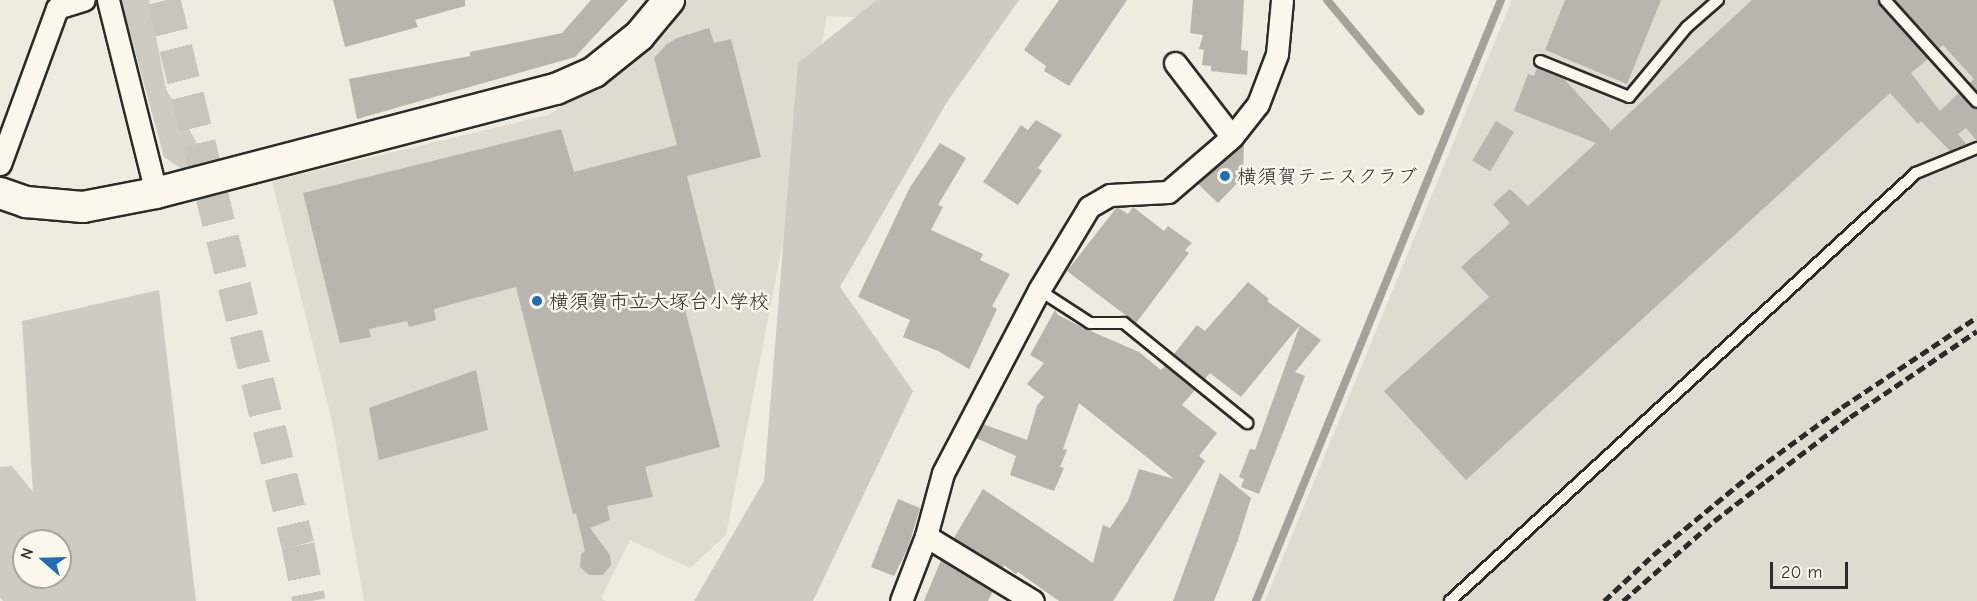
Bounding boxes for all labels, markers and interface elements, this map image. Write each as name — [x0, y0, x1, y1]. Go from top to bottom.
place label: 横須賀テニスクラブ — [1237, 164, 1417, 188]
marker: 横須賀テニスクラブ — [1218, 169, 1232, 183]
place label: 横須賀市立大塚台小学校 — [549, 289, 769, 313]
marker: 横須賀市立大塚台小学校 — [530, 294, 544, 308]
north arrow — [12, 529, 72, 589]
text: N — [17, 546, 37, 562]
scale bar — [1773, 550, 1851, 588]
text: 20 m — [1781, 562, 1822, 583]

